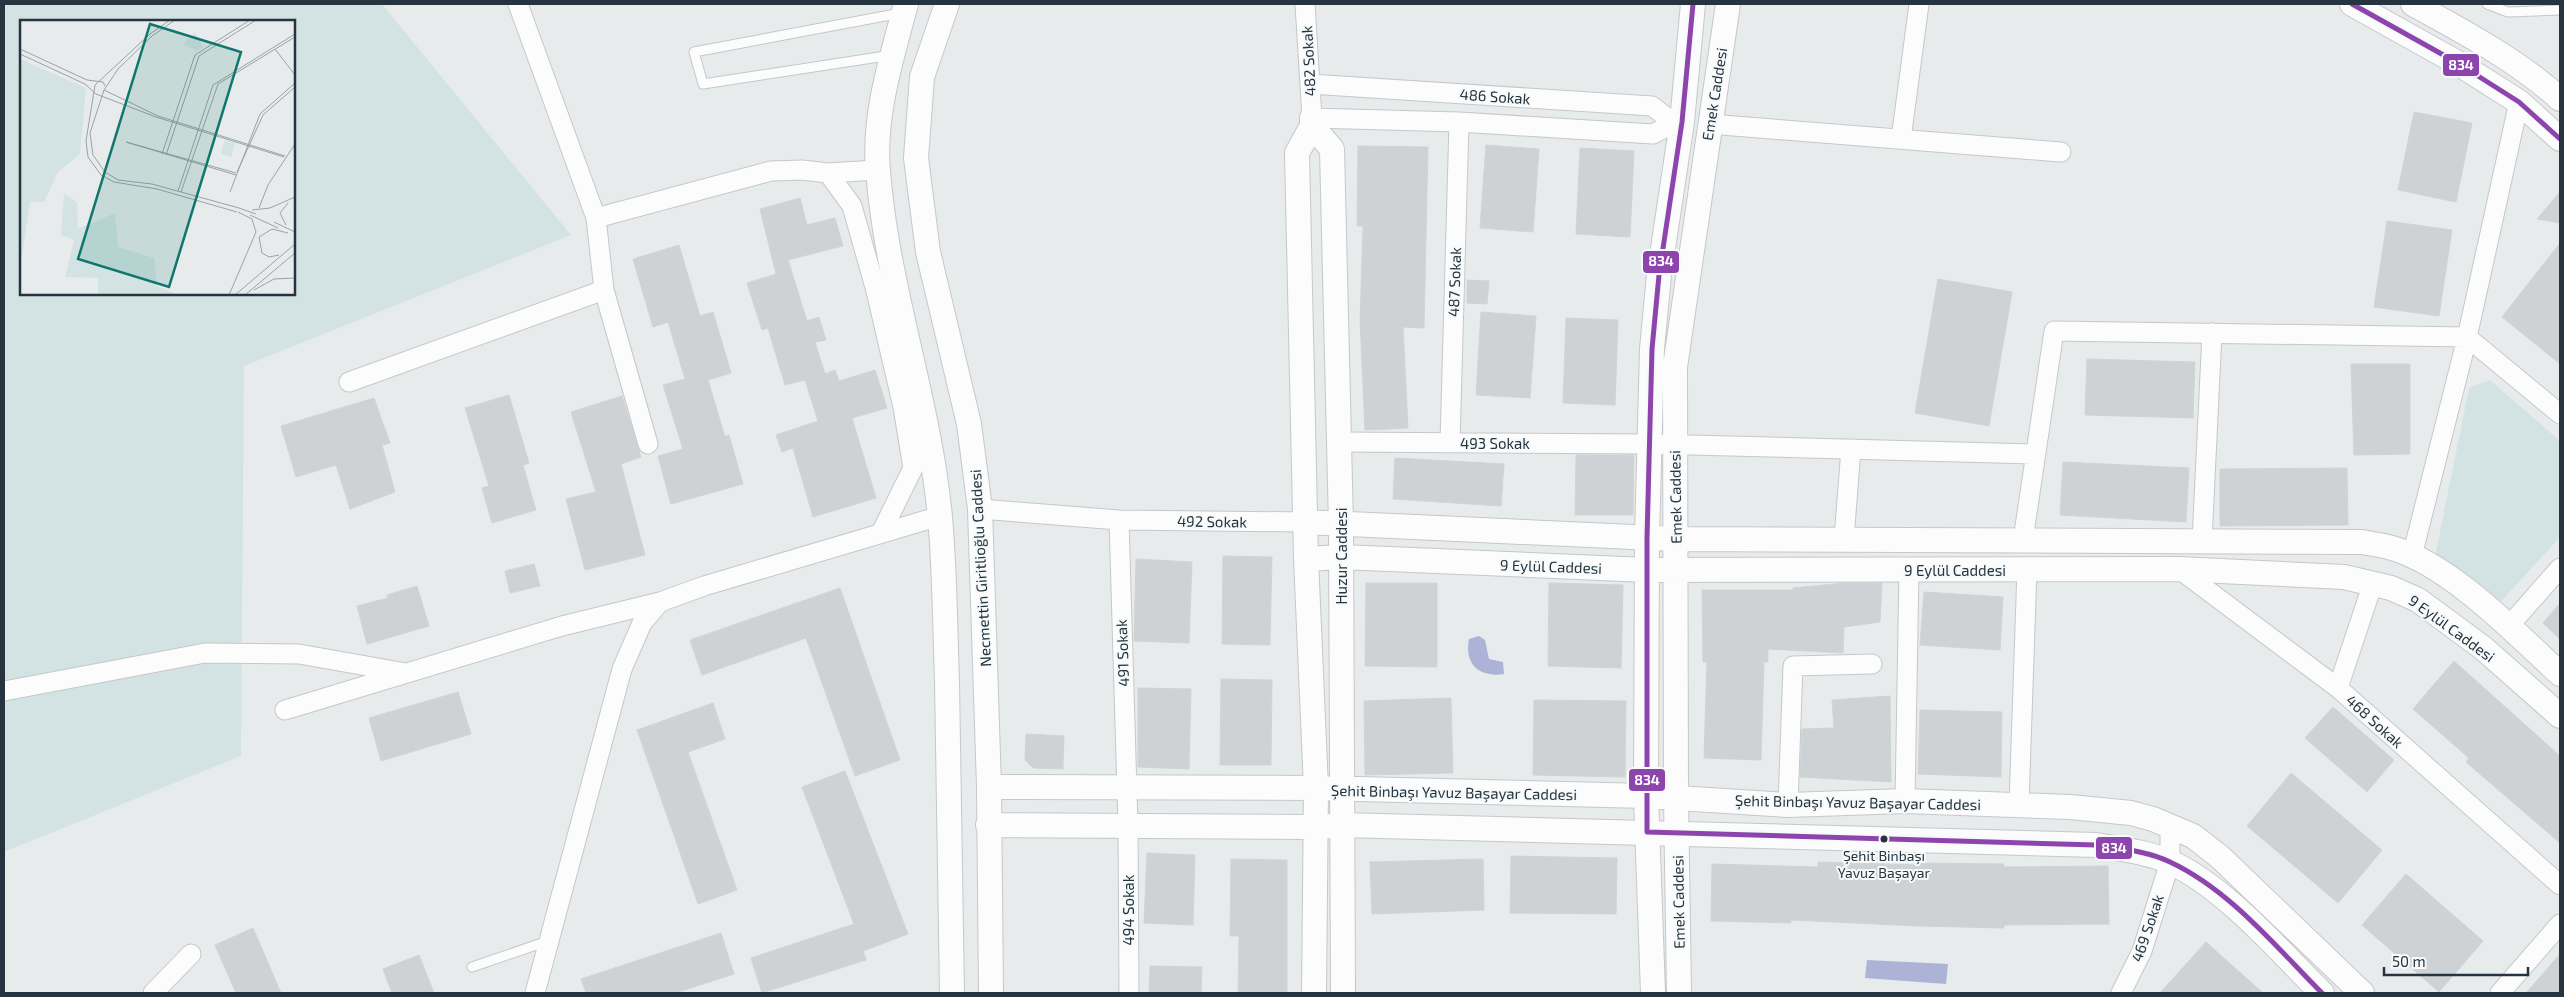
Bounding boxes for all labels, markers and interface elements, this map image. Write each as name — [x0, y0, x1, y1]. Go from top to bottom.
inset map — [20, 20, 295, 295]
street label: 482 Sokak — [1297, 25, 1319, 97]
street label: Emek Caddesi — [1698, 46, 1730, 142]
line badge: 834 — [2442, 53, 2480, 77]
text: 834 — [2448, 56, 2474, 73]
street label: 486 Sokak — [1459, 85, 1531, 107]
street label: 487 Sokak — [1444, 246, 1464, 317]
line badge: 834 — [1642, 250, 1680, 274]
text: 834 — [1648, 252, 1674, 269]
street label: 493 Sokak — [1460, 434, 1530, 452]
street label: Emek Caddesi — [1665, 450, 1685, 544]
street label: Necmettin Giritlioğlu Caddesi — [966, 469, 994, 667]
street label: Huzur Caddesi — [1332, 507, 1350, 605]
street label: 492 Sokak — [1177, 511, 1248, 531]
street label: 9 Eylül Caddesi — [1500, 555, 1602, 577]
street label: 9 Eylül Caddesi — [1904, 561, 2006, 579]
street label: 9 Eylül Caddesi — [2405, 591, 2499, 665]
street label: 491 Sokak — [1112, 619, 1132, 687]
street label: 468 Sokak — [2343, 691, 2408, 752]
line badge: 834 — [1628, 768, 1666, 792]
text: 834 — [1634, 771, 1660, 788]
street label: Şehit Binbaşı Yavuz Başayar Caddesi — [1331, 781, 1577, 804]
street label: Şehit Binbaşı Yavuz Başayar Caddesi — [1735, 791, 1981, 814]
marker: Şehit Binbaşı Yavuz Başayar — [1879, 834, 1889, 844]
line badge: 834 — [2095, 836, 2133, 860]
text: 834 — [2101, 839, 2127, 856]
place label: Şehit Binbaşı Yavuz Başayar — [1838, 847, 1931, 882]
street label: Emek Caddesi — [1668, 855, 1688, 949]
street label: 494 Sokak — [1119, 874, 1137, 945]
street label: 469 Sokak — [2127, 892, 2167, 964]
scale bar — [2384, 944, 2528, 976]
text: 50 m — [2392, 952, 2426, 970]

